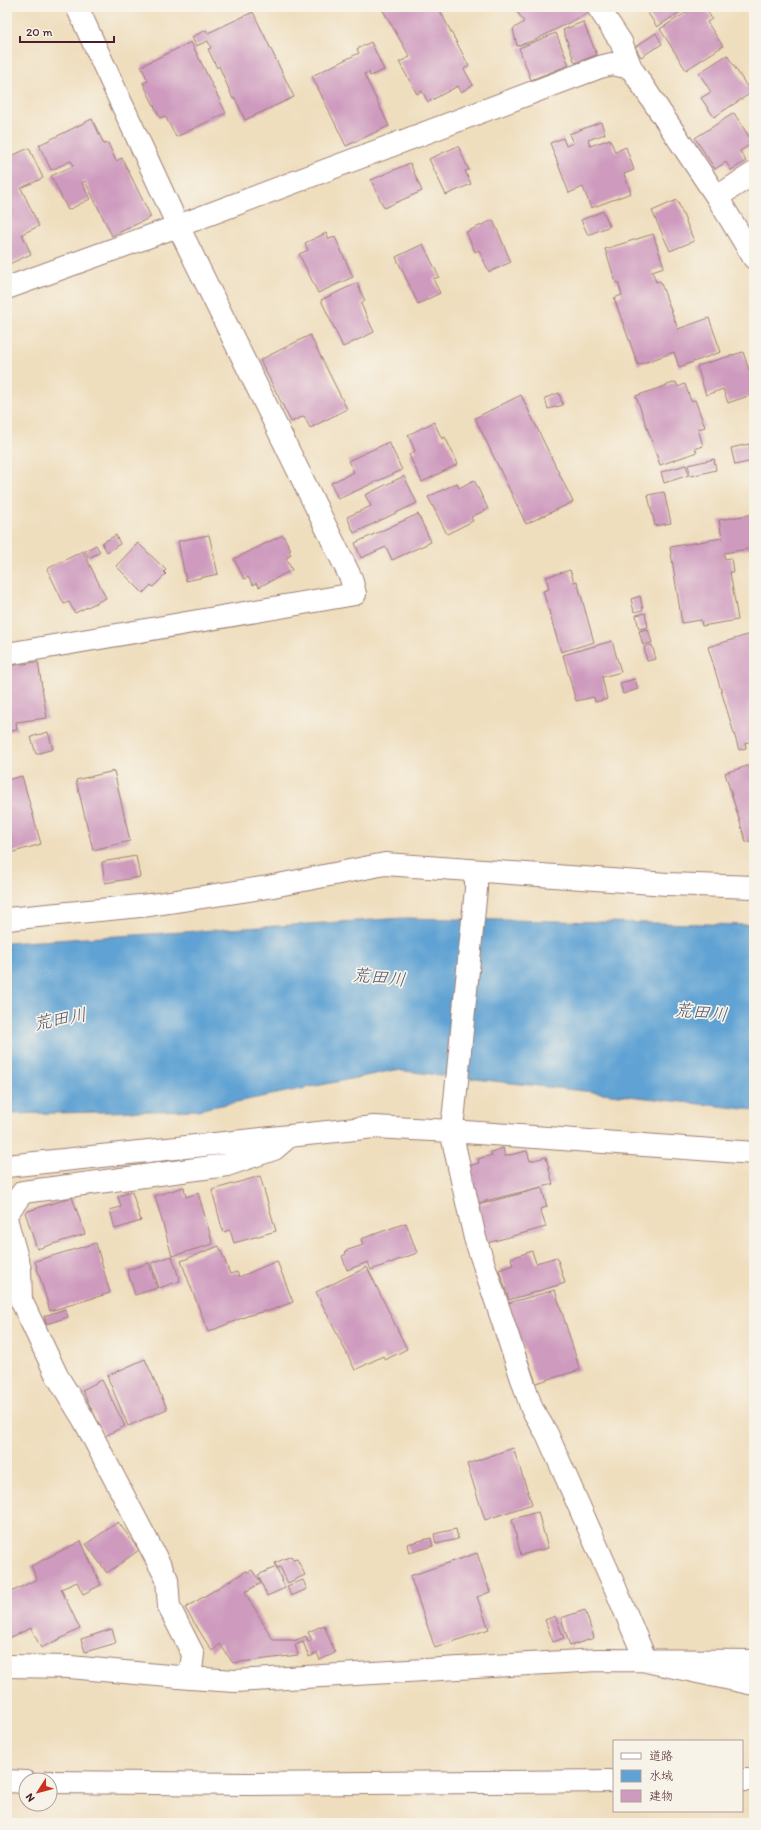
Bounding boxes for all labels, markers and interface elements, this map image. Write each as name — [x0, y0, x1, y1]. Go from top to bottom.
scale bar — [20, 18, 114, 44]
text: 20 m — [26, 25, 53, 39]
water label: 荒田川 — [351, 963, 407, 991]
water label: 荒田川 — [673, 998, 729, 1026]
water label: 荒田川 — [31, 1003, 89, 1035]
legend — [613, 1740, 743, 1812]
text: 道路 — [649, 1749, 673, 1763]
text: 水域 — [649, 1769, 673, 1783]
north arrow — [18, 1772, 58, 1812]
text: 建物 — [649, 1789, 673, 1803]
text: N — [23, 1791, 38, 1804]

